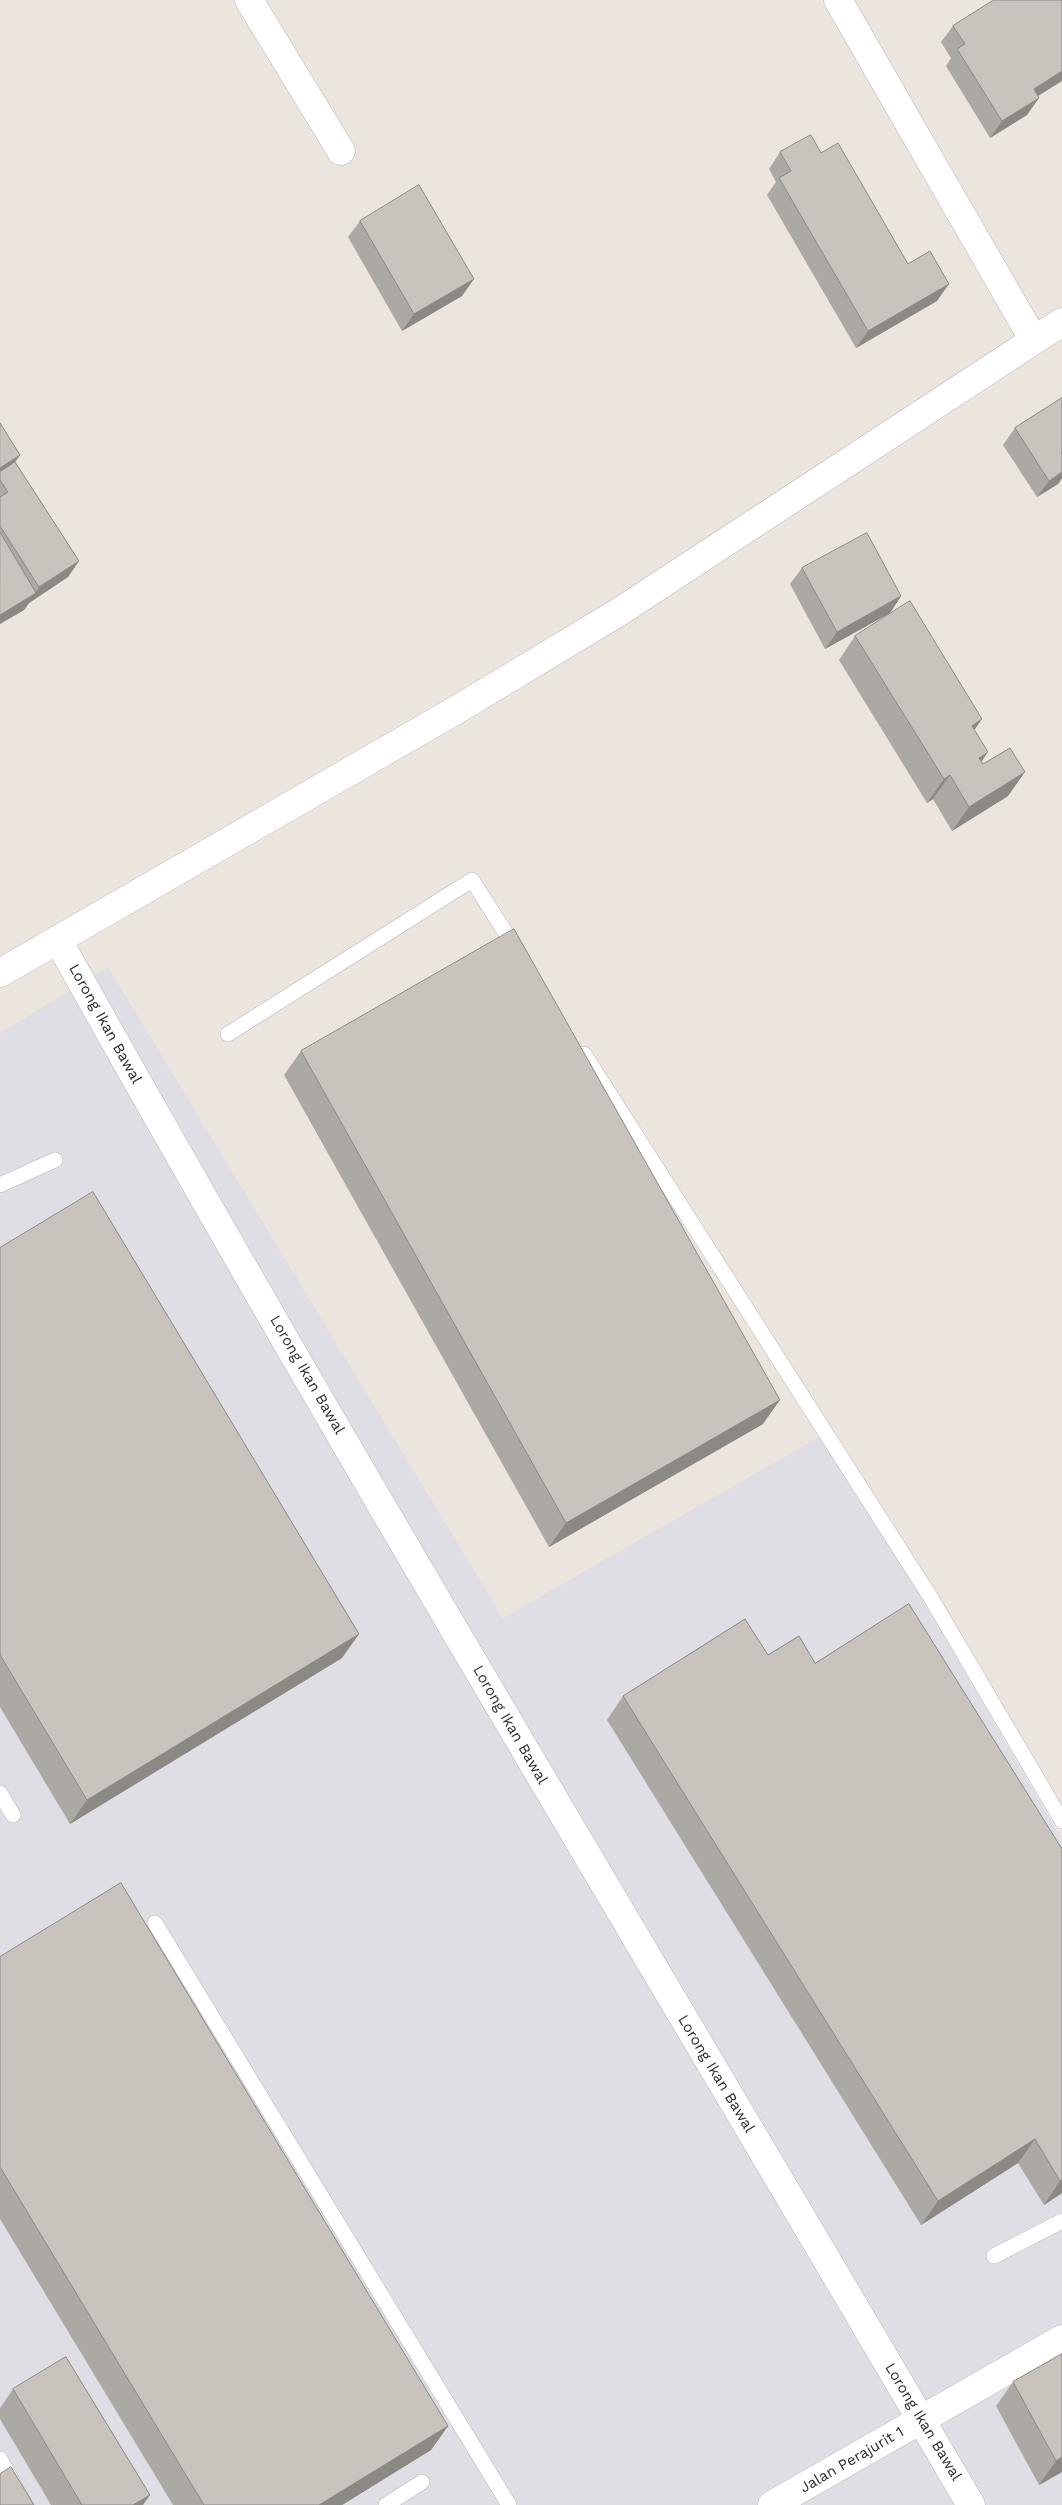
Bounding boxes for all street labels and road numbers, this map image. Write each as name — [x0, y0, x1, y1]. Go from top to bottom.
street label: Lorong Ikan Bawal — [65, 961, 145, 1087]
street label: Lorong Ikan Bawal — [266, 1312, 348, 1438]
street label: Lorong Ikan Bawal — [469, 1662, 551, 1788]
street label: Lorong Ikan Bawal — [674, 2012, 758, 2136]
street label: Lorong Ikan Bawal — [881, 2360, 965, 2484]
street label: Jalan Perajurit 1 — [797, 2423, 907, 2497]

